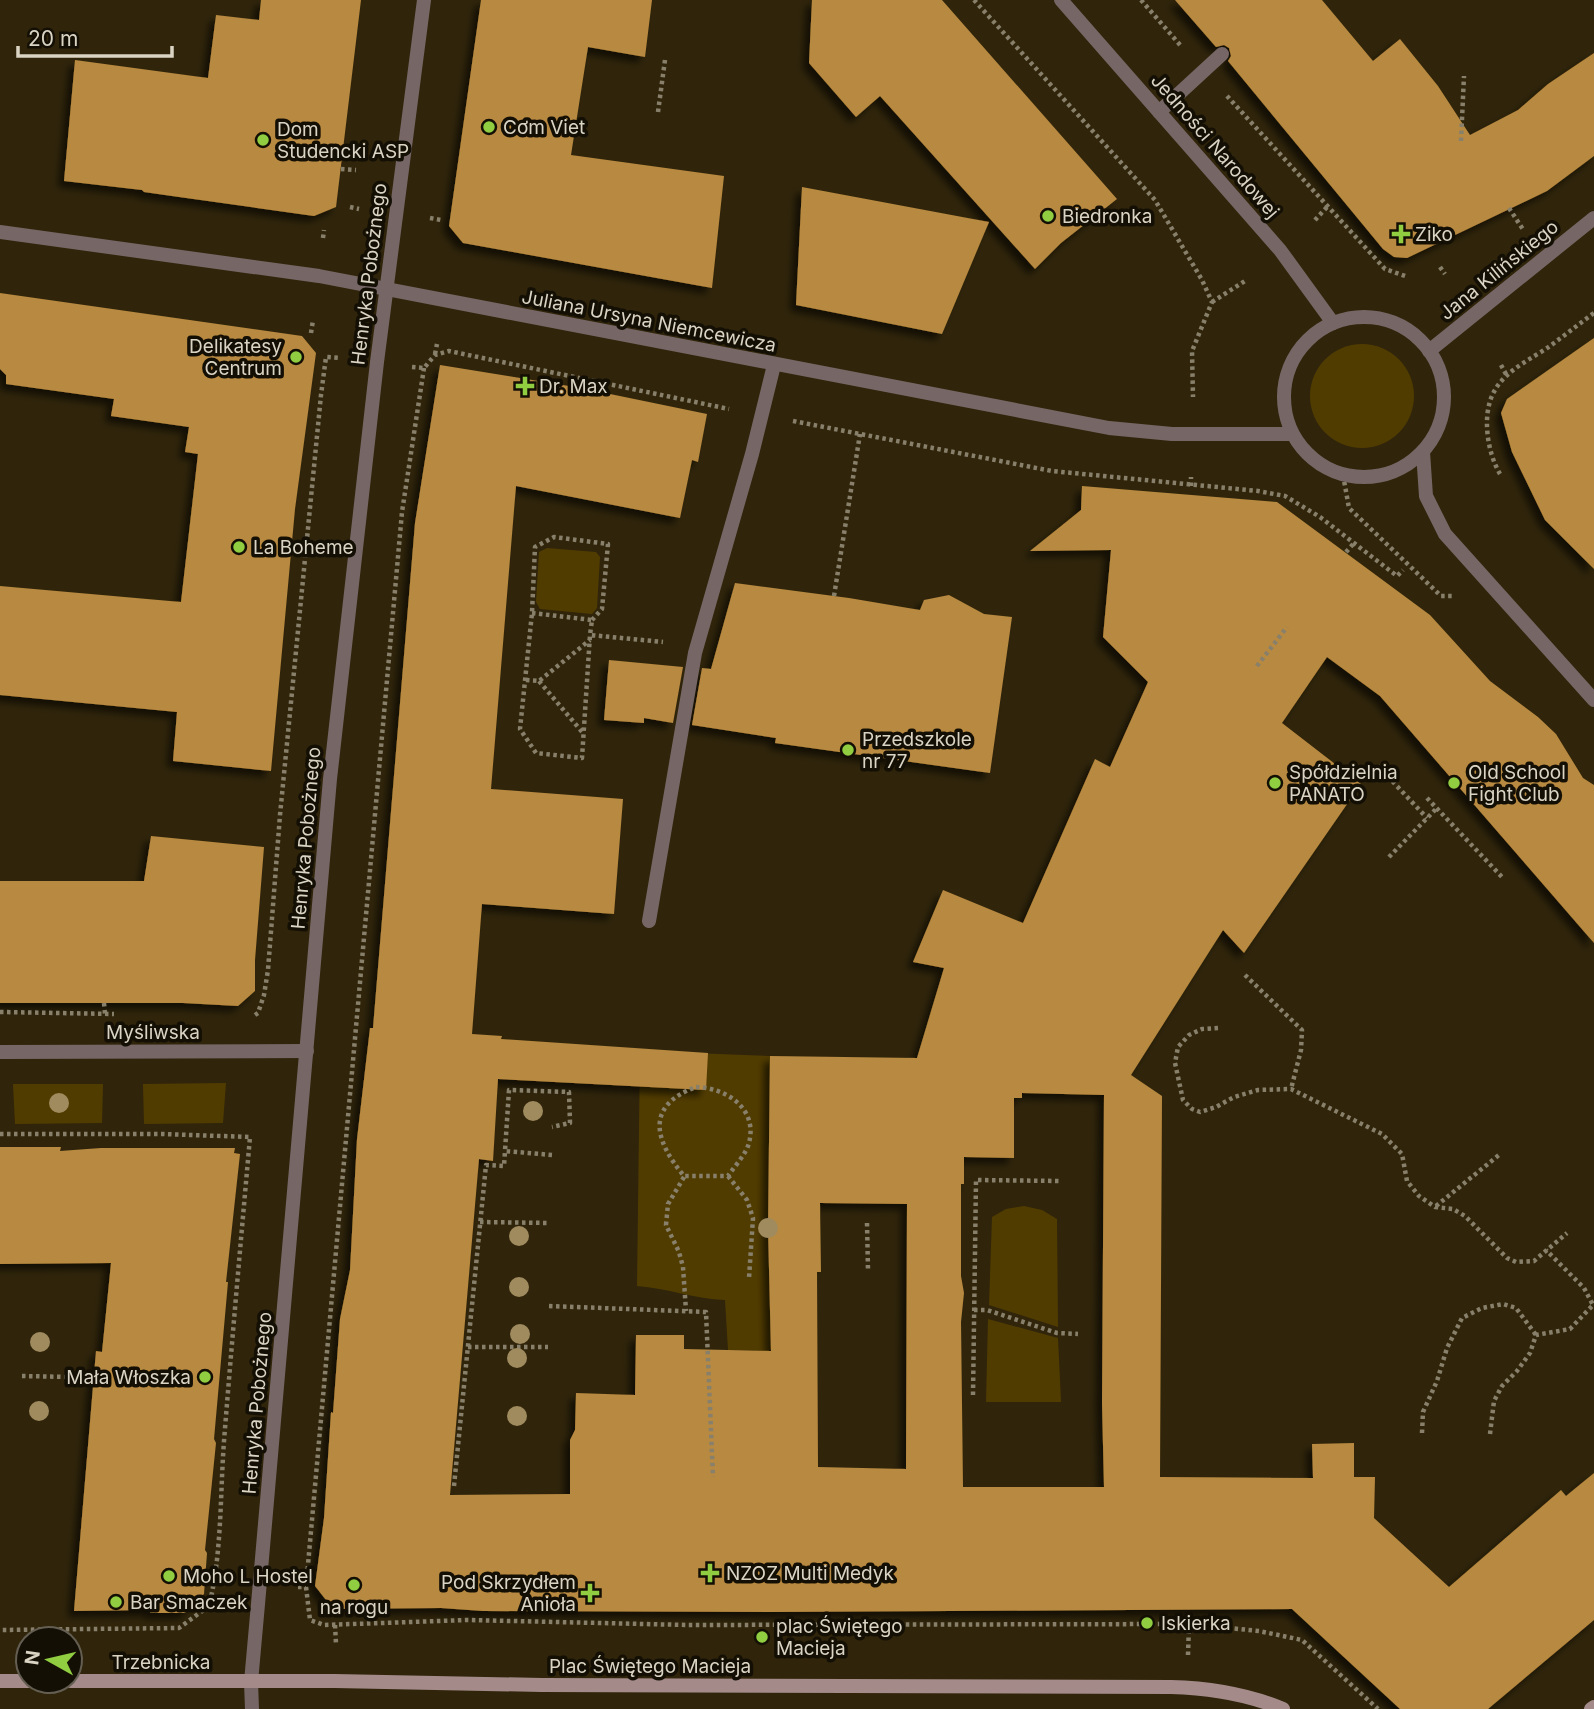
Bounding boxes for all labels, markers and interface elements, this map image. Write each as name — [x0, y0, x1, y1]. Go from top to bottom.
scale bar — [18, 14, 172, 58]
text: 20 m — [28, 26, 78, 51]
street label: Jedności Narodowej — [1146, 69, 1284, 223]
place label: Cơm Viet — [503, 116, 585, 139]
place label: Dom Studencki ASP — [277, 118, 409, 163]
marker: Cơm Viet — [481, 119, 497, 135]
marker: Dom Studencki ASP — [255, 132, 271, 148]
street label: Henryka Pobożnego — [346, 182, 392, 366]
place label: Biedronka — [1062, 205, 1152, 228]
marker: Biedronka — [1040, 208, 1056, 224]
street label: Jana Kilińskiego — [1435, 215, 1563, 325]
place label: Ziko — [1415, 223, 1453, 246]
marker: Ziko — [1393, 226, 1409, 242]
street label: Juliana Ursyna Niemcewicza — [520, 285, 778, 357]
place label: Delikatesy Centrum — [189, 335, 282, 380]
marker: Delikatesy Centrum — [288, 349, 304, 365]
place label: Dr. Max — [539, 375, 608, 398]
marker: Dr. Max — [517, 378, 533, 394]
place label: La Boheme — [253, 536, 354, 559]
marker: La Boheme — [231, 539, 247, 555]
place label: Przedszkole nr 77 — [862, 728, 972, 773]
marker: Przedszkole nr 77 — [840, 742, 856, 758]
street label: Henryka Pobożnego — [287, 746, 325, 930]
place label: Spółdzielnia PANATO — [1289, 761, 1398, 806]
place label: Old School Fight Club — [1468, 761, 1566, 806]
marker: Spółdzielnia PANATO — [1267, 775, 1283, 791]
marker: Old School Fight Club — [1446, 775, 1462, 791]
street label: Myśliwska — [106, 1021, 200, 1044]
street label: Henryka Pobożnego — [238, 1311, 276, 1495]
place label: Mała Włoszka — [66, 1366, 191, 1389]
marker: Mała Włoszka — [197, 1369, 213, 1385]
place label: NZOZ Multi Medyk — [726, 1562, 895, 1585]
marker: NZOZ Multi Medyk — [700, 1563, 720, 1583]
place label: Moho L Hostel — [183, 1565, 313, 1588]
marker: Moho L Hostel — [161, 1568, 177, 1584]
place label: Pod Skrzydłem Anioła — [441, 1571, 576, 1616]
marker: na rogu — [346, 1577, 362, 1593]
marker: Pod Skrzydłem Anioła — [582, 1585, 598, 1601]
place label: Bar Smaczek — [130, 1591, 248, 1614]
marker: Bar Smaczek — [108, 1594, 124, 1610]
place label: na rogu — [320, 1596, 388, 1619]
place label: Iskierka — [1161, 1612, 1231, 1635]
place label: plac Świętego Macieja — [776, 1615, 903, 1660]
marker: Iskierka — [1139, 1615, 1155, 1631]
north arrow — [14, 1625, 84, 1695]
marker: plac Świętego Macieja — [754, 1629, 770, 1645]
text: N — [20, 1649, 45, 1666]
street label: Trzebnicka — [111, 1651, 211, 1674]
street label: Plac Świętego Macieja — [549, 1655, 751, 1678]

